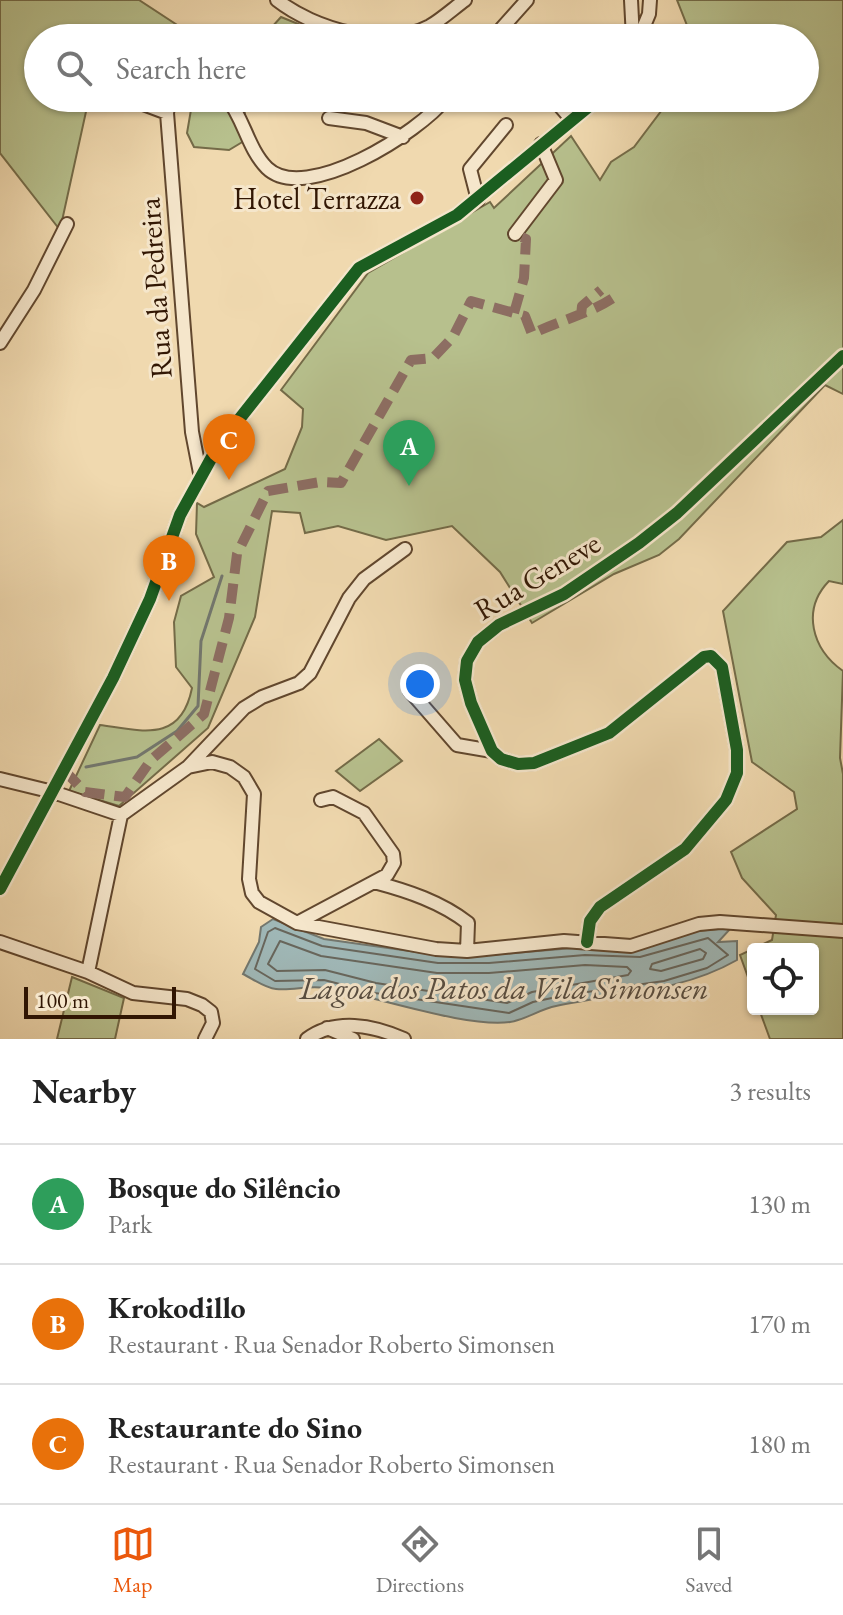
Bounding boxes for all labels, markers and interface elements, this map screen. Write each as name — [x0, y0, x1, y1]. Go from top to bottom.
search box — [24, 24, 819, 112]
icon: search — [52, 46, 96, 90]
text: Search here — [116, 49, 246, 88]
place label: Hotel Terrazza — [233, 179, 401, 218]
marker: Hotel Terrazza — [408, 189, 426, 207]
street label: Rua da Pedreira — [129, 196, 181, 380]
pin: C — [203, 414, 255, 480]
pin: A — [383, 420, 435, 486]
street label: Rua Geneve — [467, 523, 607, 629]
pin: B — [143, 535, 195, 601]
your location — [400, 664, 440, 704]
map controls — [747, 943, 819, 1015]
button: locate — [747, 943, 819, 1015]
water label: Lagoa dos Patos da Vila Simonsen — [298, 967, 709, 1009]
scale bar — [24, 983, 176, 1019]
text: 100 m — [36, 986, 89, 1015]
text: Nearby — [32, 1069, 136, 1113]
text: 3 results — [730, 1074, 811, 1108]
text: Bosque do Silêncio — [108, 1168, 341, 1207]
text: A — [49, 1187, 67, 1221]
text: 130 m — [748, 1187, 811, 1221]
text: Park — [108, 1207, 152, 1241]
text: Krokodillo — [108, 1288, 246, 1327]
text: B — [50, 1307, 66, 1341]
text: 170 m — [748, 1307, 811, 1341]
text: Restaurant · Rua Senador Roberto Simonsen — [108, 1327, 555, 1361]
text: Restaurante do Sino — [108, 1408, 362, 1447]
text: C — [49, 1427, 67, 1461]
text: 180 m — [748, 1427, 811, 1461]
text: Restaurant · Rua Senador Roberto Simonsen — [108, 1447, 555, 1481]
tab: Map — [111, 1522, 155, 1599]
tab: Directions — [376, 1522, 464, 1599]
tab: Saved — [685, 1522, 732, 1599]

